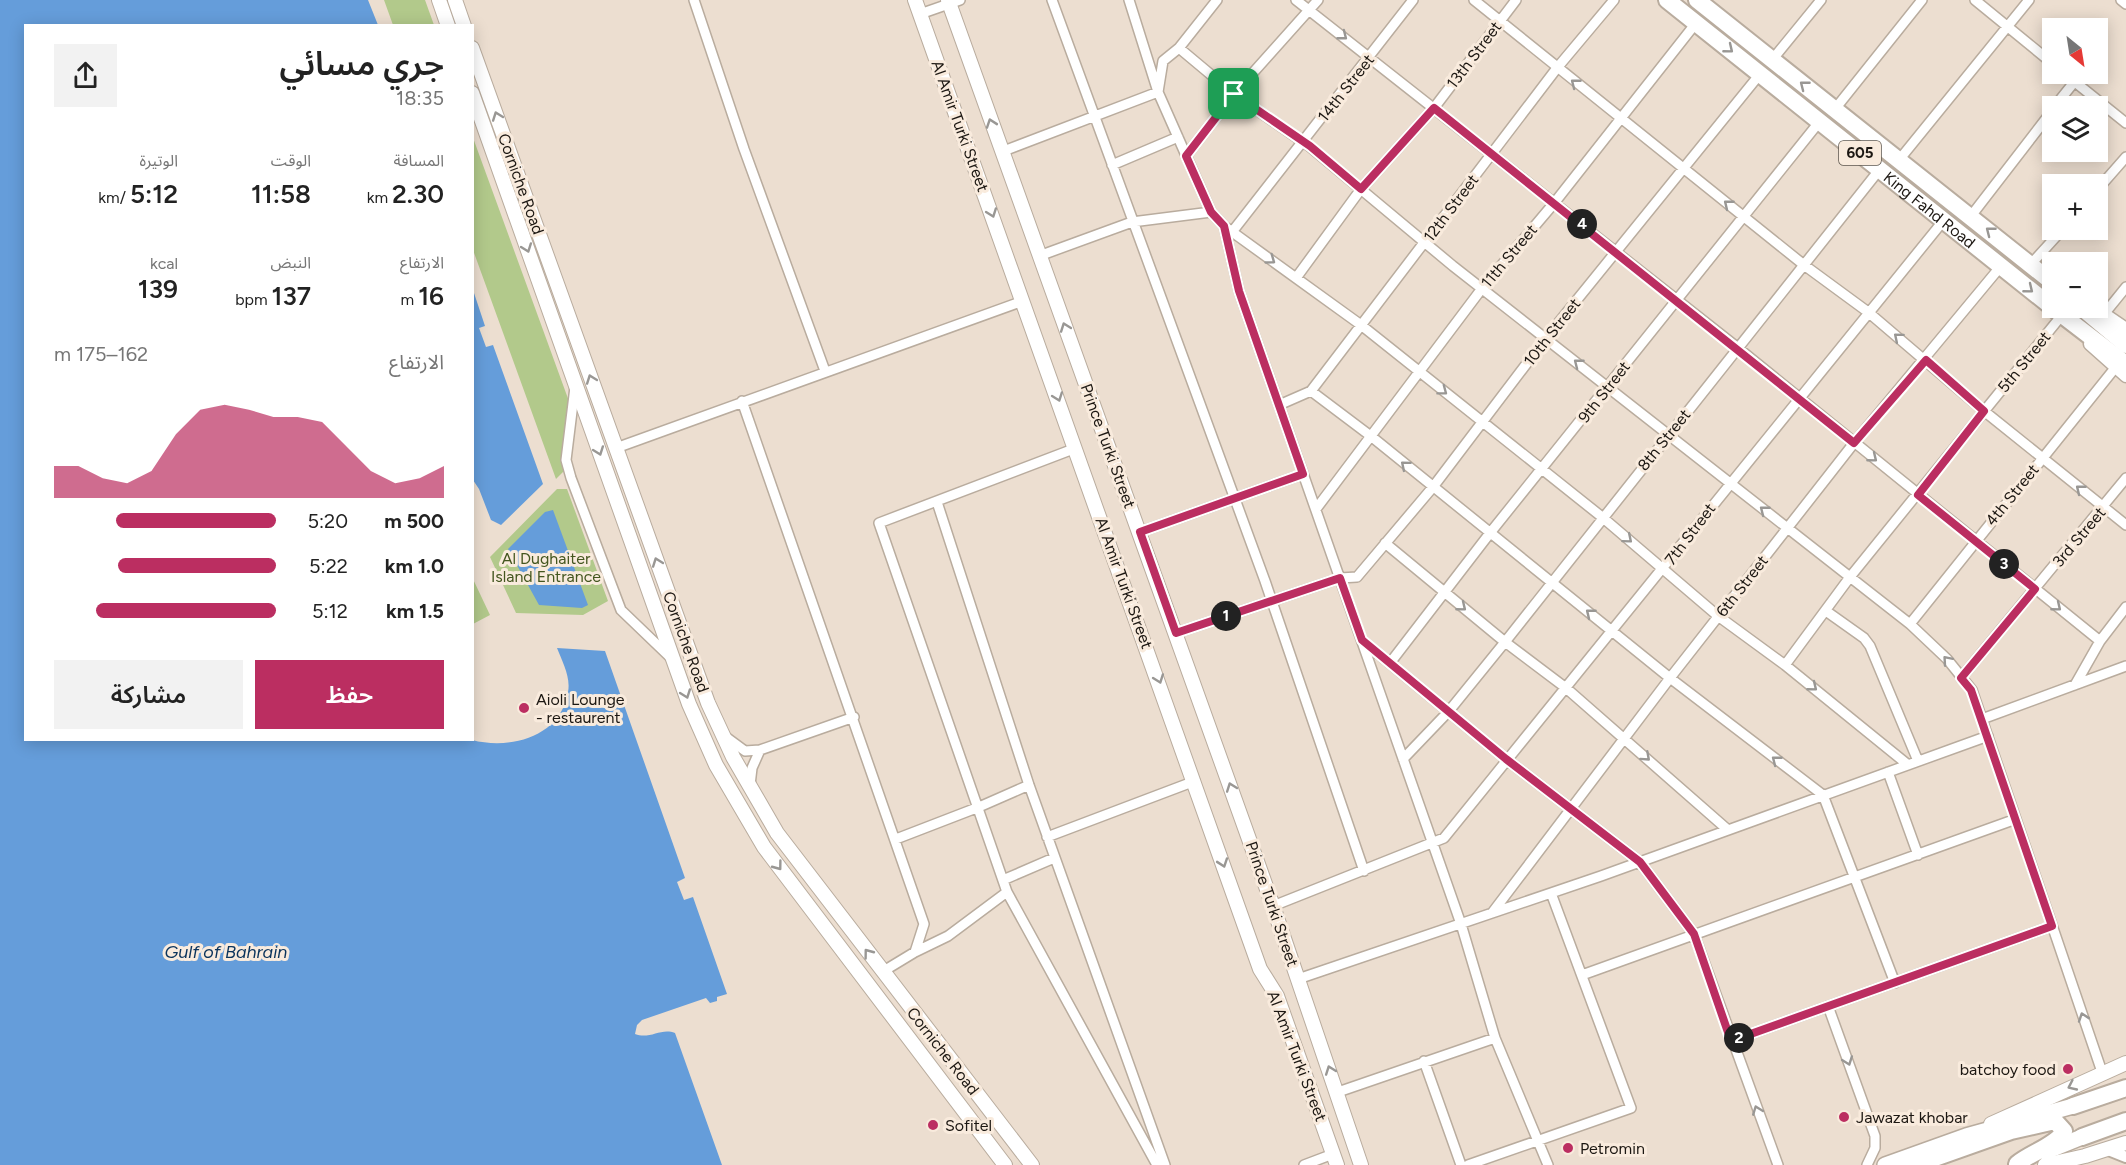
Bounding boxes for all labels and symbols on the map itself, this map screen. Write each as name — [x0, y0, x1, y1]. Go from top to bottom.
street label: 13th Street — [1443, 18, 1505, 92]
north arrow — [2042, 18, 2108, 84]
one-way arrow — [1336, 29, 1347, 40]
one-way arrow — [1722, 42, 1733, 53]
street label: 14th Street — [1314, 51, 1378, 125]
street label: Al Amir Turki Street — [927, 58, 993, 194]
pin — [1208, 68, 1259, 119]
one-way arrow — [1571, 80, 1582, 91]
one-way arrow — [1800, 81, 1811, 92]
one-way arrow — [491, 111, 504, 122]
one-way arrow — [986, 118, 999, 129]
street label: Corniche Road — [494, 131, 548, 237]
road number: 605 — [1839, 141, 1881, 165]
street label: King Fahd Road — [1880, 167, 1979, 252]
street label: 12th Street — [1420, 171, 1482, 245]
one-way arrow — [1724, 201, 1735, 212]
one-way arrow — [984, 207, 997, 218]
pin: 4 — [1567, 209, 1597, 239]
street label: 11th Street — [1477, 220, 1541, 292]
one-way arrow — [1986, 228, 1997, 239]
one-way arrow — [520, 242, 533, 252]
one-way arrow — [1265, 253, 1276, 264]
one-way arrow — [2022, 281, 2033, 292]
street label: 10th Street — [1520, 294, 1584, 370]
one-way arrow — [1059, 322, 1072, 332]
street label: 5th Street — [1994, 328, 2054, 396]
one-way arrow — [1894, 334, 1905, 345]
street label: 9th Street — [1574, 357, 1634, 427]
one-way arrow — [1574, 360, 1585, 371]
one-way arrow — [586, 374, 599, 385]
street label: Prince Turki Street — [1077, 381, 1139, 511]
one-way arrow — [1436, 383, 1447, 394]
one-way arrow — [1050, 391, 1063, 402]
street label: 8th Street — [1633, 405, 1695, 475]
one-way arrow — [592, 445, 605, 456]
one-way arrow — [1866, 451, 1877, 462]
street label: 4th Street — [1981, 460, 2043, 530]
one-way arrow — [1401, 461, 1412, 472]
one-way arrow — [2076, 485, 2087, 496]
street label: 7th Street — [1661, 499, 1719, 569]
street label: 3rd Street — [2049, 503, 2109, 571]
one-way arrow — [1760, 506, 1771, 517]
street label: Al Amir Turki Street — [1091, 515, 1157, 651]
one-way arrow — [1621, 532, 1632, 543]
park label: Al Dughaiter Island Entrance — [491, 549, 601, 586]
pin: 3 — [1989, 549, 2019, 579]
street label: 6th Street — [1712, 551, 1772, 621]
one-way arrow — [652, 557, 665, 568]
street label: Corniche Road — [659, 589, 713, 695]
one-way arrow — [1455, 600, 1466, 611]
one-way arrow — [2051, 600, 2062, 611]
pin: 1 — [1211, 601, 1241, 631]
one-way arrow — [1586, 610, 1597, 621]
one-way arrow — [1943, 657, 1954, 667]
one-way arrow — [1151, 673, 1164, 684]
one-way arrow — [1806, 680, 1817, 691]
one-way arrow — [678, 688, 691, 699]
place label: Aioli Lounge - restaurent — [536, 690, 625, 727]
marker: Aioli Lounge - restaurent — [517, 701, 531, 715]
one-way arrow — [1639, 750, 1650, 761]
one-way arrow — [1772, 756, 1783, 767]
one-way arrow — [1225, 782, 1238, 792]
street label: Prince Turki Street — [1242, 839, 1302, 969]
one-way arrow — [1216, 857, 1229, 868]
one-way arrow — [770, 859, 781, 870]
water label: Gulf of Bahrain — [165, 941, 287, 963]
one-way arrow — [864, 948, 875, 959]
street label: Al Amir Turki Street — [1263, 988, 1331, 1124]
street label: Corniche Road — [903, 1003, 983, 1099]
one-way arrow — [2078, 1012, 2090, 1023]
pin: 2 — [1724, 1023, 1754, 1053]
one-way arrow — [1841, 1055, 1854, 1066]
place label: batchoy food — [1960, 1060, 2056, 1079]
marker: batchoy food — [2061, 1062, 2075, 1076]
one-way arrow — [1324, 1065, 1337, 1075]
one-way arrow — [2068, 1079, 2079, 1091]
one-way arrow — [1752, 1105, 1765, 1116]
place label: Jawazat khobar — [1856, 1108, 1968, 1127]
marker: Jawazat khobar — [1837, 1110, 1851, 1124]
place label: Sofitel — [945, 1116, 992, 1135]
marker: Sofitel — [926, 1118, 940, 1132]
place label: Petromin — [1580, 1139, 1645, 1158]
marker: Petromin — [1561, 1141, 1575, 1155]

